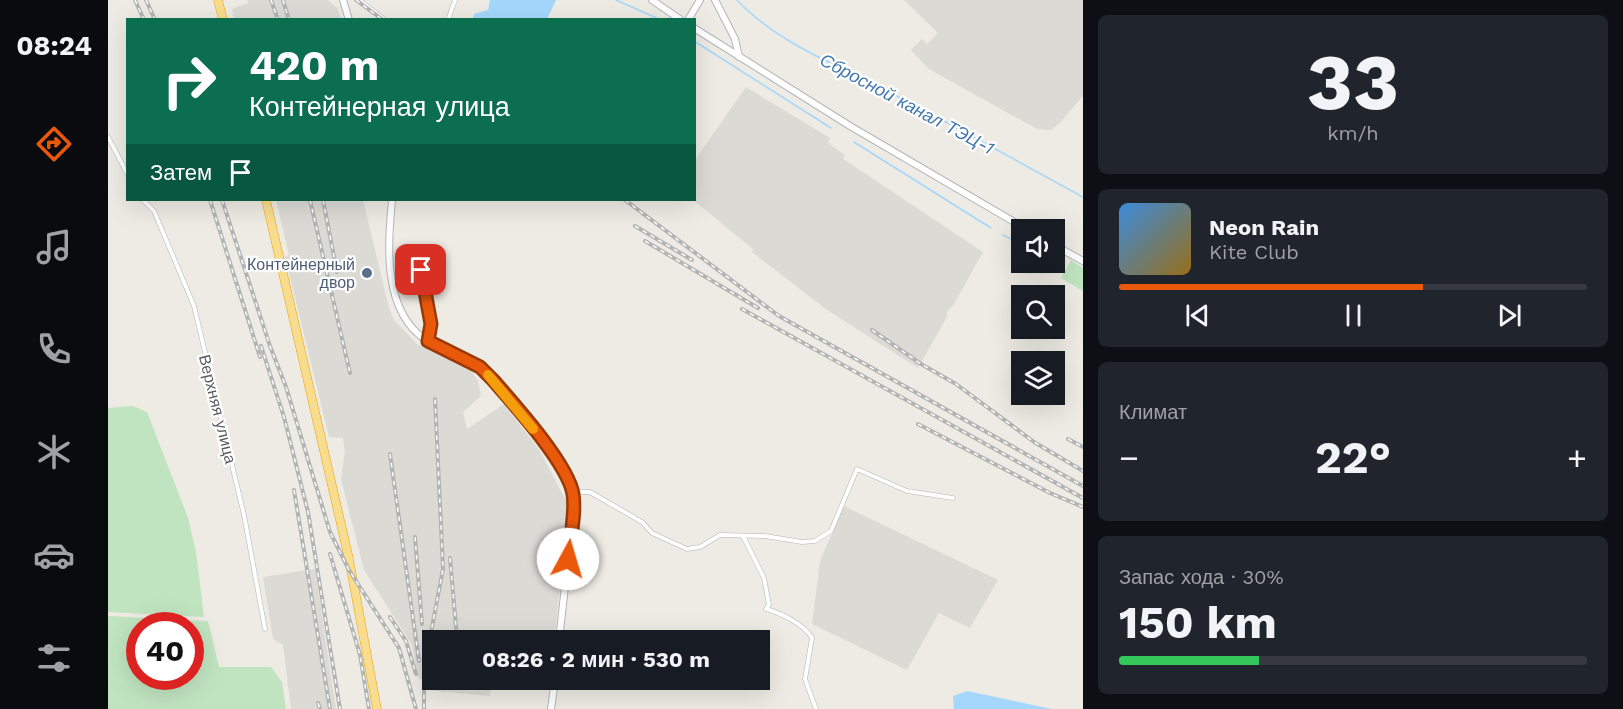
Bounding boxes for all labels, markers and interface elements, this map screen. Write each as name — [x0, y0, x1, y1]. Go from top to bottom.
text: 08:24 — [16, 30, 92, 62]
text: 33 — [1307, 36, 1399, 128]
text: 420 m — [249, 41, 379, 90]
icon: right — [150, 42, 228, 120]
water label: Сбросной канал ТЭЦ-1 — [817, 49, 998, 158]
text: Контейнерная улица — [249, 91, 510, 123]
text: km/h — [1327, 121, 1379, 145]
icon: directions — [33, 123, 75, 165]
icon: arrive — [224, 156, 257, 189]
text: Затем — [150, 160, 212, 185]
text: Neon Rain — [1209, 215, 1319, 240]
map controls — [1011, 219, 1065, 405]
button: sound — [1011, 219, 1065, 273]
icon: music — [33, 226, 75, 268]
text: Kite Club — [1209, 240, 1299, 264]
pin — [395, 244, 446, 295]
icon: arrive — [404, 253, 437, 286]
place label: Контейнерный двор — [247, 255, 355, 292]
marker: Контейнерный двор — [360, 266, 374, 280]
button: search — [1011, 285, 1065, 339]
icon: previous — [1181, 299, 1214, 332]
icon: pause — [1337, 299, 1370, 332]
icon: next — [1493, 299, 1526, 332]
icon: phone — [33, 328, 75, 370]
button: layers — [1011, 351, 1065, 405]
street label: Верхняя улица — [195, 353, 240, 466]
text: Климат — [1119, 400, 1187, 424]
icon: climate — [33, 431, 75, 473]
text: 22° — [1315, 431, 1391, 484]
text: − — [1119, 438, 1139, 477]
text: + — [1567, 438, 1587, 477]
position arrow — [536, 527, 600, 591]
icon: car — [33, 534, 75, 576]
text: Запас хода · 30% — [1119, 565, 1284, 589]
text: 150 km — [1119, 596, 1277, 649]
speed limit sign: 40 — [126, 612, 204, 690]
icon: filters — [33, 637, 75, 679]
text: 08:26 · 2 мин · 530 m — [482, 647, 710, 672]

